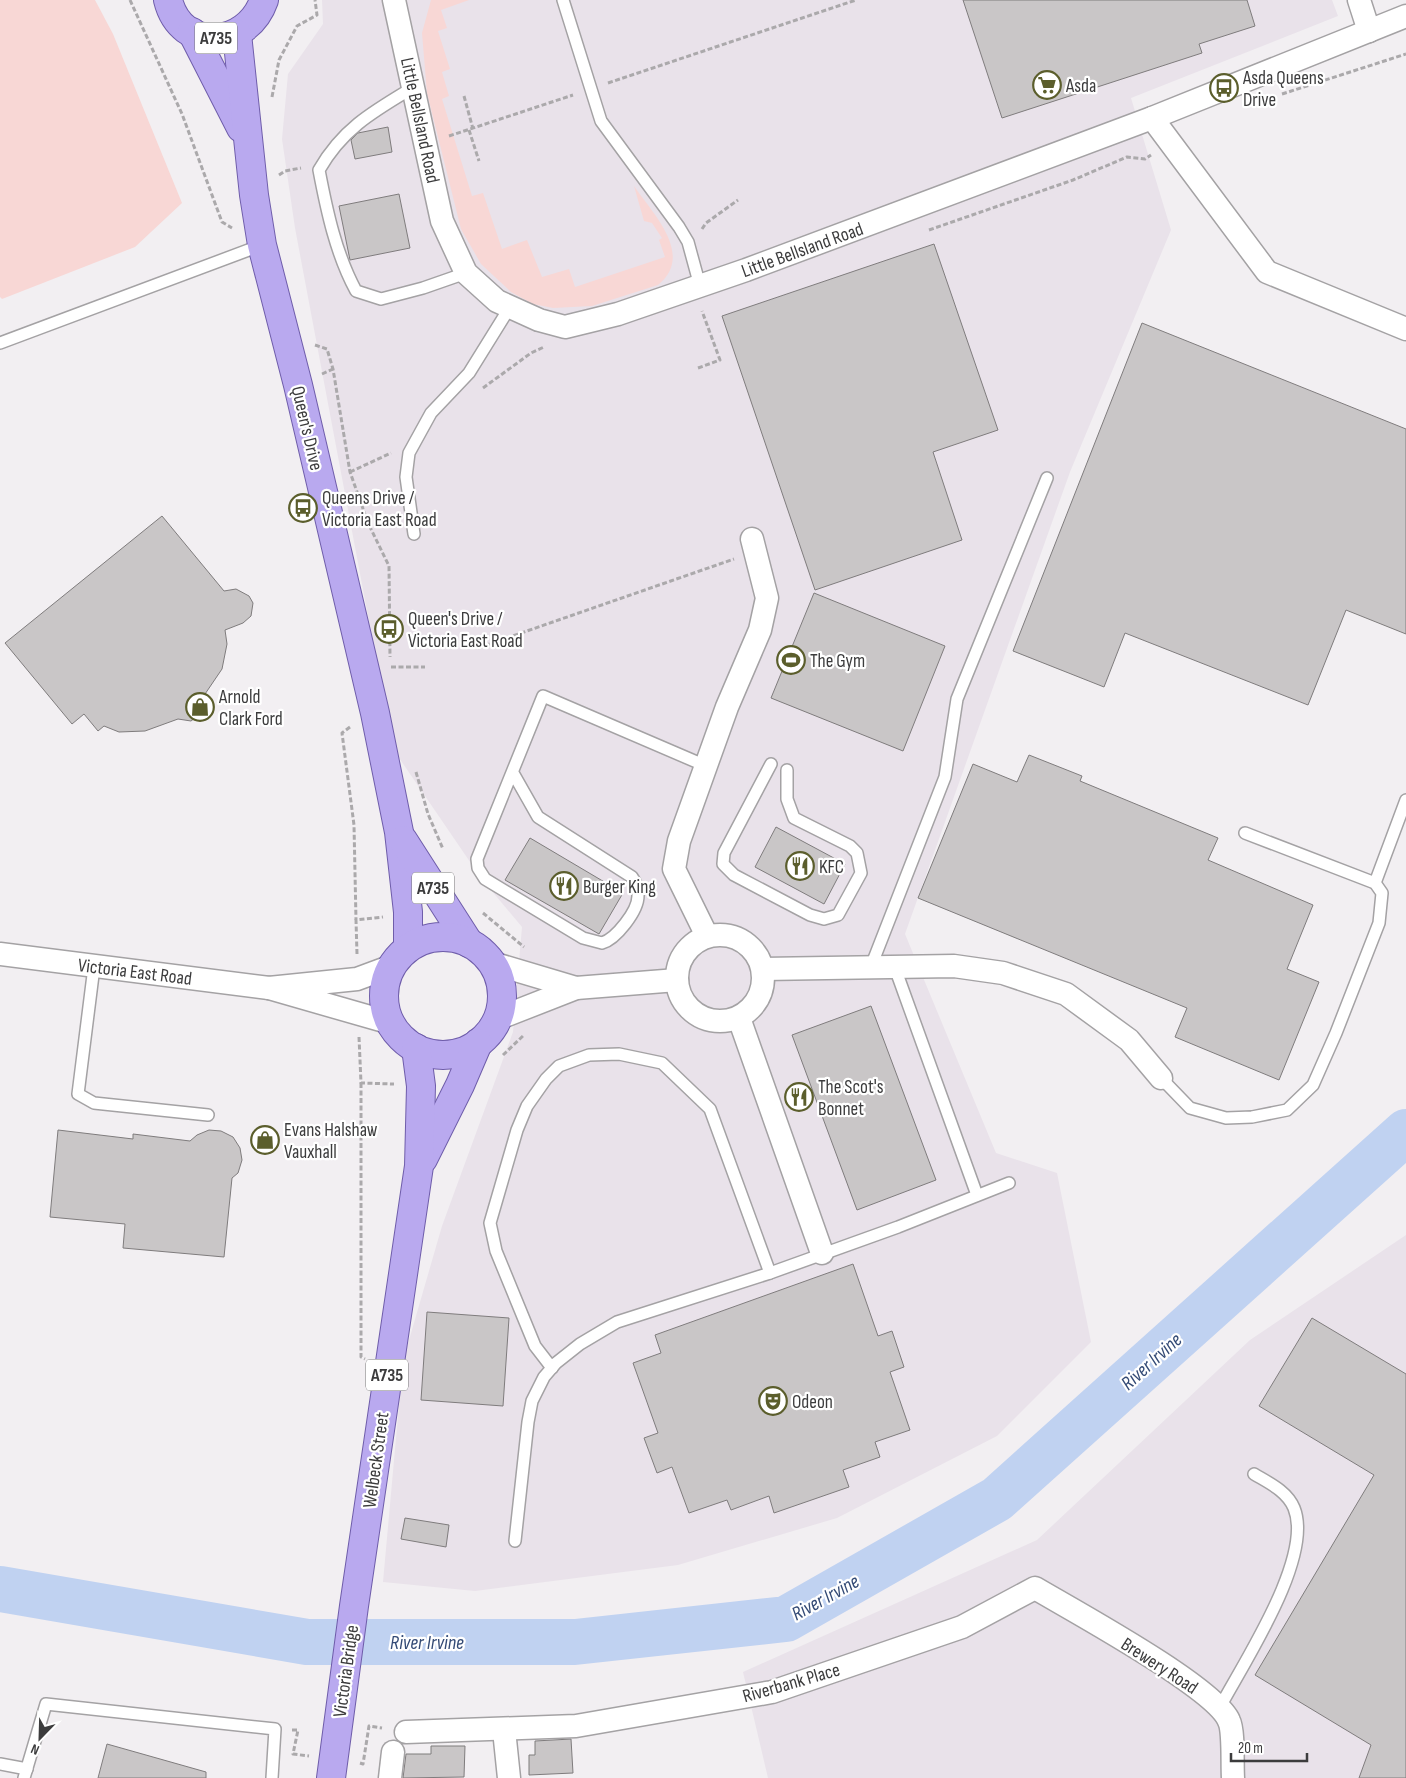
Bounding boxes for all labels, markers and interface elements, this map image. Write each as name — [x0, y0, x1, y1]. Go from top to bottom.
road number: A735 — [195, 22, 237, 54]
street label: Little Bellsland Road — [395, 55, 444, 185]
place label: Asda Queens Drive — [1242, 67, 1324, 112]
supermarket icon: Asda — [1032, 70, 1062, 100]
bus stop icon: Asda Queens Drive — [1209, 73, 1239, 103]
place label: Asda — [1065, 75, 1096, 98]
street label: Little Bellsland Road — [738, 218, 867, 283]
street label: Queen's Drive — [286, 384, 327, 473]
place label: Queens Drive / Victoria East Road — [322, 487, 437, 532]
bus stop icon: Queens Drive / Victoria East Road — [288, 493, 318, 523]
place label: Queen's Drive / Victoria East Road — [408, 608, 523, 653]
bus stop icon: Queen's Drive / Victoria East Road — [374, 614, 404, 644]
sports icon: The Gym — [776, 645, 806, 675]
place label: The Gym — [810, 650, 865, 673]
place label: Arnold Clark Ford — [218, 686, 283, 731]
shop icon: Arnold Clark Ford — [185, 692, 215, 722]
restaurant icon: KFC — [785, 851, 815, 881]
place label: KFC — [819, 856, 844, 879]
restaurant icon: Burger King — [549, 871, 579, 901]
road number: A735 — [412, 872, 454, 904]
place label: Burger King — [583, 876, 656, 899]
street label: Victoria East Road — [77, 954, 193, 991]
place label: The Scot's Bonnet — [818, 1076, 884, 1121]
restaurant icon: The Scot's Bonnet — [784, 1082, 814, 1112]
place label: Evans Halshaw Vauxhall — [284, 1119, 378, 1164]
shop icon: Evans Halshaw Vauxhall — [250, 1125, 280, 1155]
water label: River Irvine — [1116, 1328, 1187, 1395]
road number: A735 — [366, 1360, 408, 1390]
theatre icon: Odeon — [758, 1386, 788, 1416]
place label: Odeon — [792, 1391, 833, 1414]
street label: Welbeck Street — [358, 1411, 395, 1510]
water label: River Irvine — [787, 1569, 864, 1626]
street label: Victoria Bridge — [329, 1624, 364, 1719]
water label: River Irvine — [390, 1631, 464, 1655]
street label: Brewery Road — [1116, 1633, 1202, 1700]
street label: Riverbank Place — [740, 1659, 843, 1708]
north arrow — [15, 1713, 65, 1763]
scale bar — [1231, 1730, 1307, 1762]
text: 20 m — [1238, 1739, 1263, 1758]
text: N — [28, 1740, 42, 1759]

